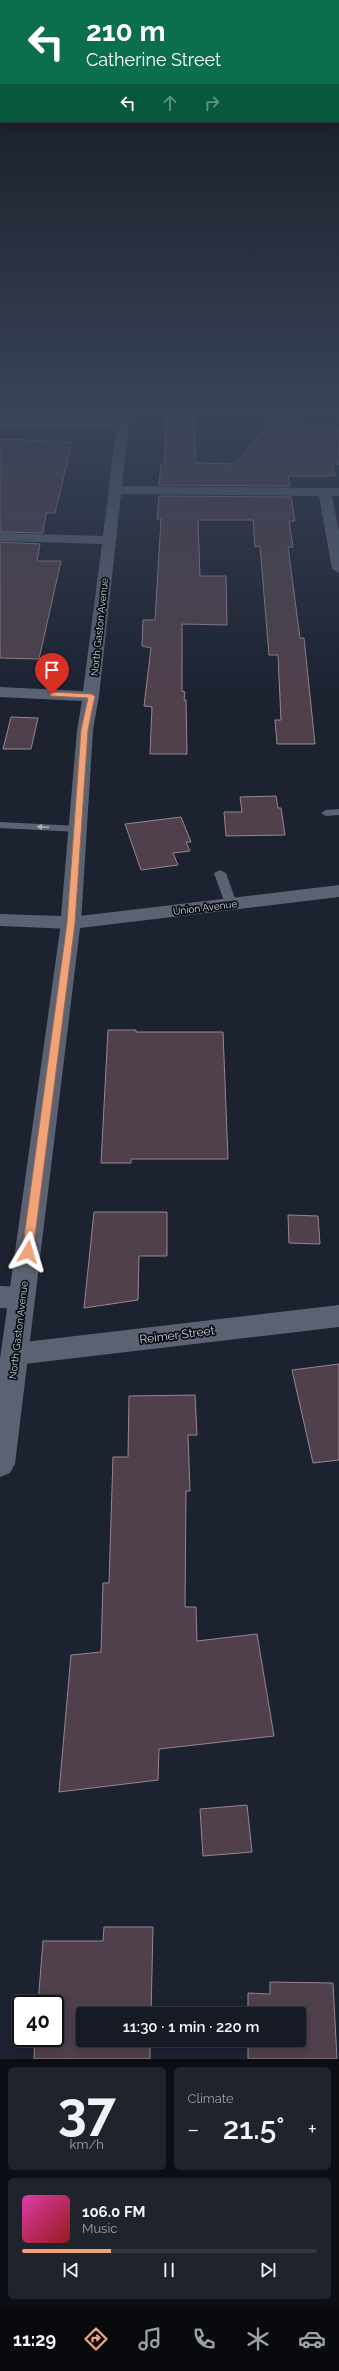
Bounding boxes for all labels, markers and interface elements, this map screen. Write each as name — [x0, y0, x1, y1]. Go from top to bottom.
text: 210 m — [86, 15, 166, 48]
icon: left — [20, 16, 72, 68]
text: Catherine Street — [86, 49, 221, 70]
icon: left — [117, 92, 139, 114]
icon: ahead — [159, 92, 181, 114]
icon: right — [201, 92, 223, 114]
street label: North Gaston Avenue — [89, 577, 110, 677]
pin — [35, 653, 69, 694]
icon: arrive — [41, 659, 63, 681]
one-way arrow — [37, 824, 49, 831]
street label: Union Avenue — [172, 898, 238, 917]
position arrow — [7, 1231, 49, 1273]
street label: North Gaston Avenue — [7, 1280, 30, 1380]
street label: Reimer Street — [139, 1323, 215, 1347]
speed limit sign: 40 — [12, 1995, 64, 2047]
text: 11:30 · 1 min · 220 m — [123, 2018, 259, 2036]
text: 37 — [58, 2080, 116, 2141]
text: Climate — [188, 2091, 234, 2106]
text: 21.5° — [223, 2111, 285, 2146]
text: − — [188, 2116, 199, 2142]
text: + — [308, 2116, 317, 2142]
text: km/h — [70, 2137, 104, 2152]
text: 106.0 FM — [82, 2203, 146, 2221]
text: Music — [82, 2221, 117, 2236]
icon: previous — [60, 2259, 82, 2281]
icon: pause — [158, 2259, 180, 2281]
icon: next — [257, 2259, 279, 2281]
icon: directions — [82, 2325, 110, 2353]
icon: music — [136, 2325, 164, 2353]
icon: phone — [190, 2325, 218, 2353]
icon: climate — [244, 2325, 272, 2353]
icon: car — [298, 2325, 326, 2353]
text: 11:29 — [13, 2329, 56, 2350]

